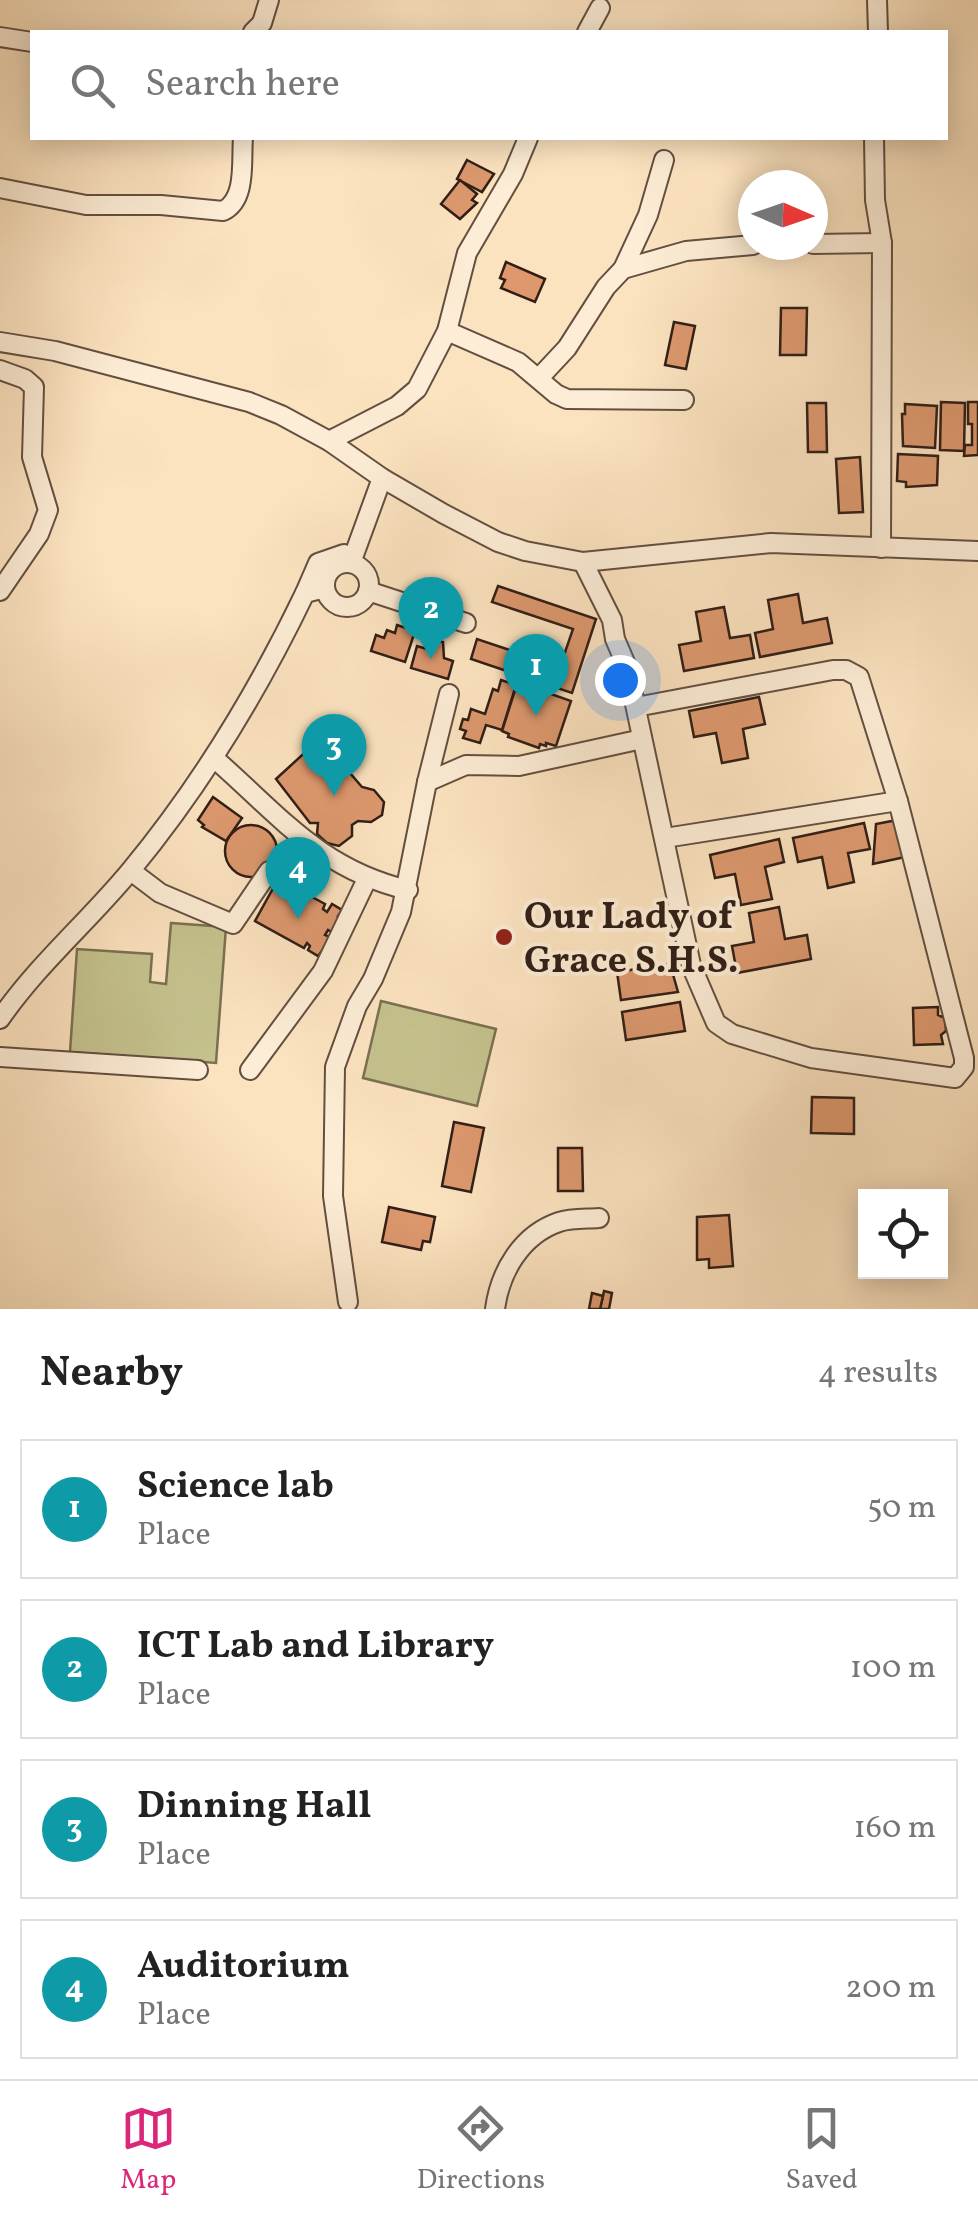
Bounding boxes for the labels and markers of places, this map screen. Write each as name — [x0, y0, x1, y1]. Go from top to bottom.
pin: 2 — [398, 576, 464, 659]
pin: 1 — [504, 634, 568, 716]
pin: 3 — [302, 714, 366, 796]
pin: 4 — [266, 836, 330, 919]
place label: Our Lady of Grace S.H.S. — [524, 892, 739, 989]
marker: Our Lady of Grace S.H.S. — [493, 926, 515, 948]

